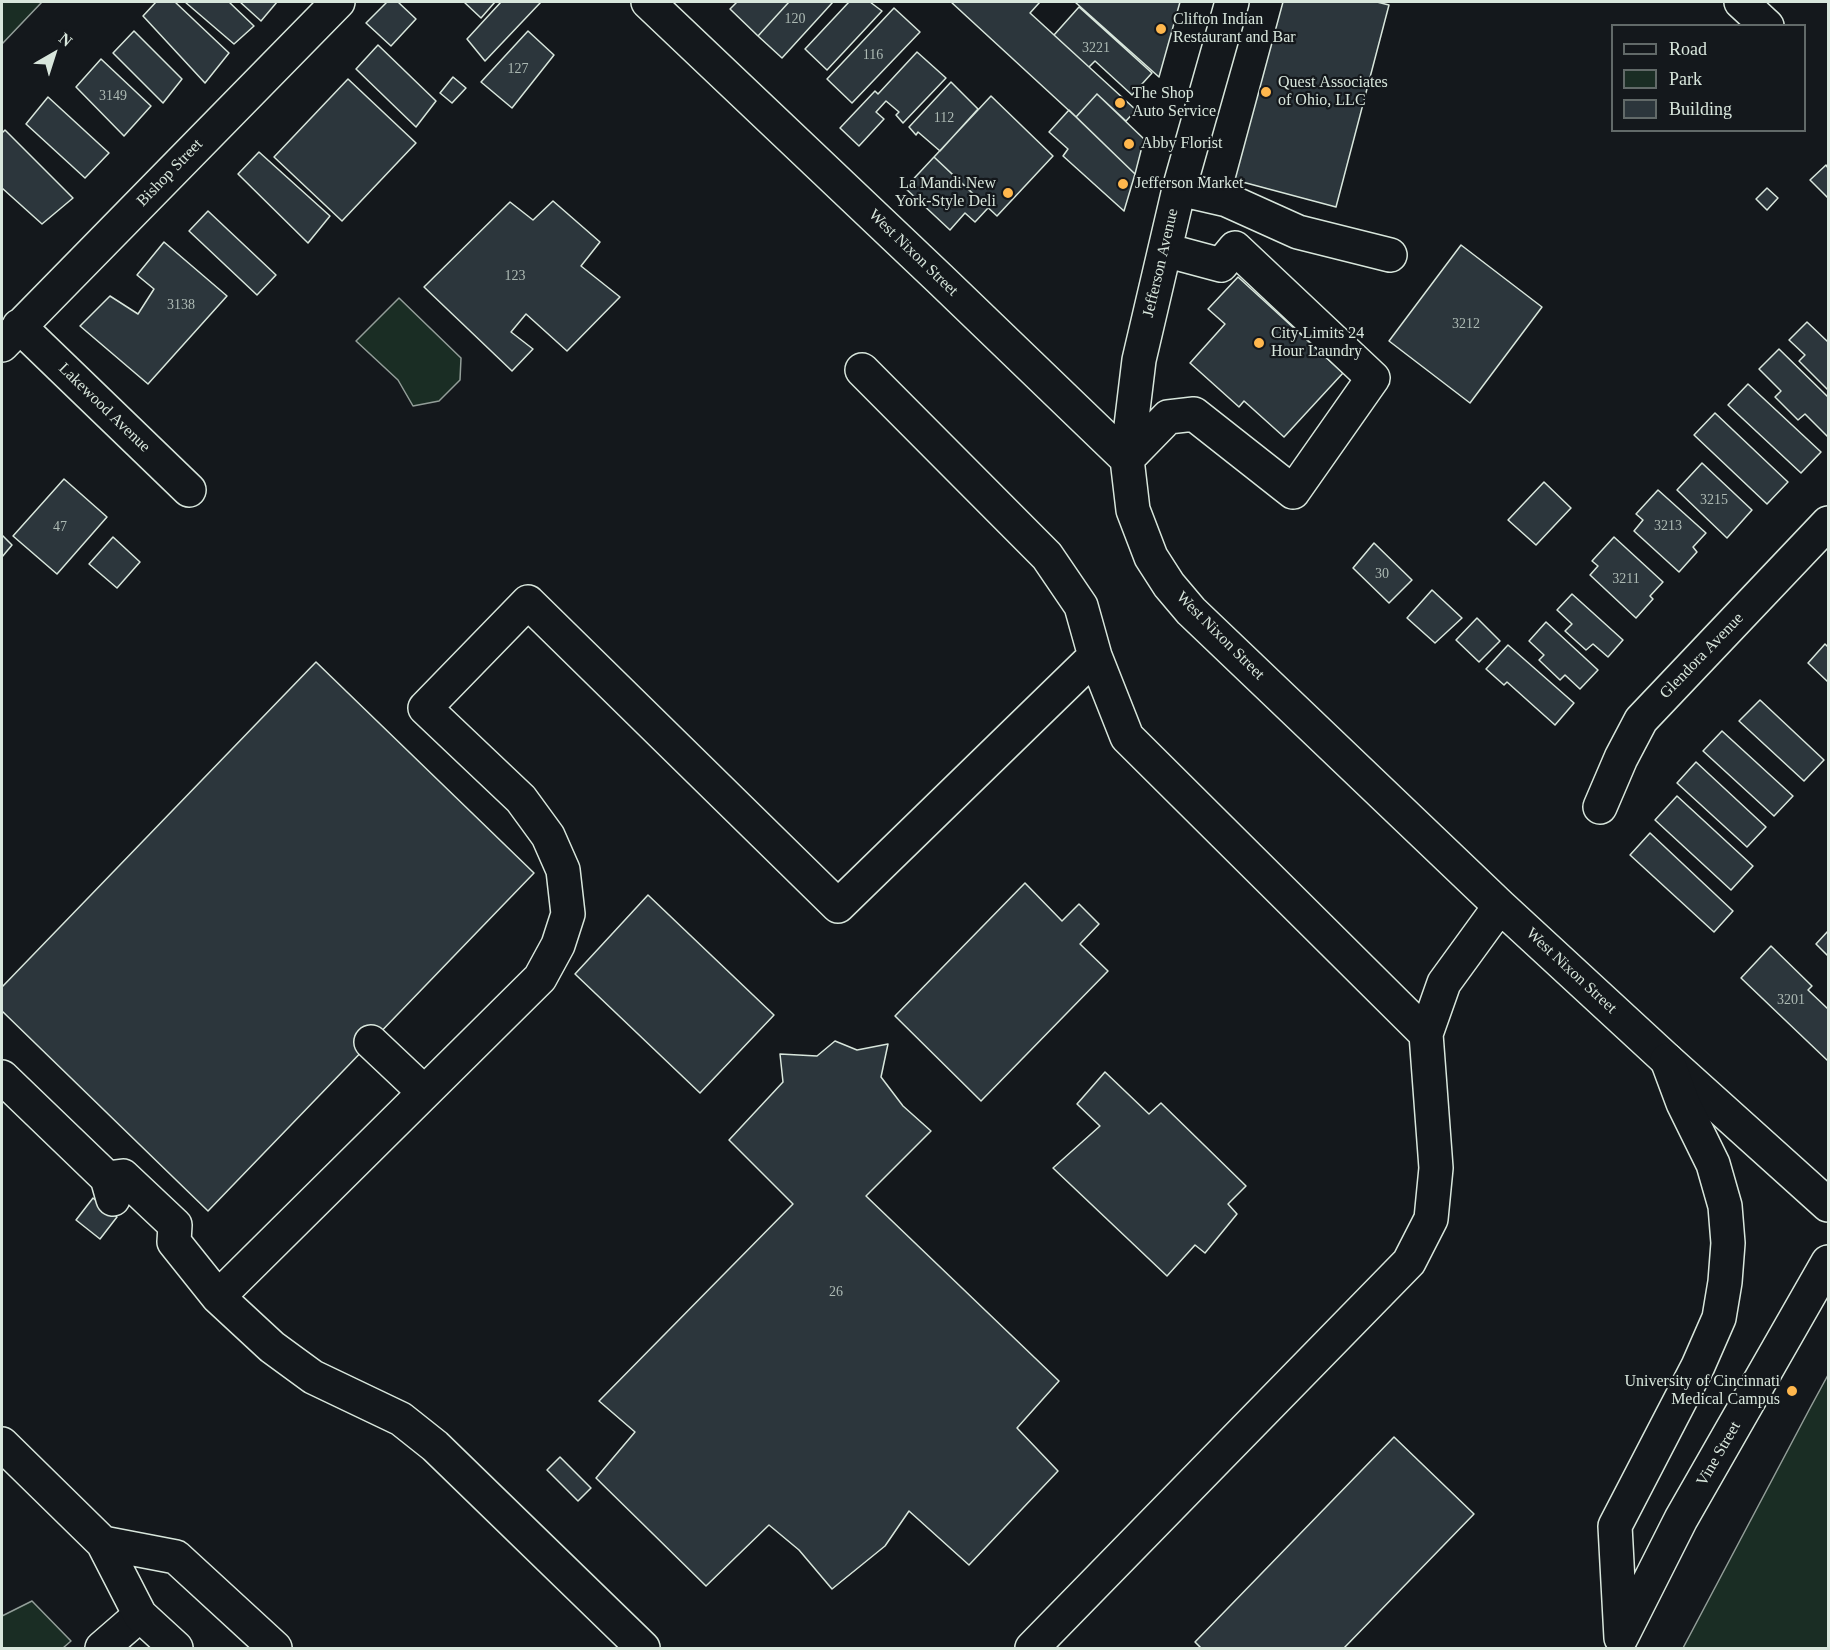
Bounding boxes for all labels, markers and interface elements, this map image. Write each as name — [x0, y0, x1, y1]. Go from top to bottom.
place label: Clifton Indian Restaurant and Bar — [1173, 10, 1296, 48]
house number: 120 — [784, 11, 806, 27]
marker: Clifton Indian Restaurant and Bar — [1154, 22, 1168, 36]
north arrow — [24, 24, 84, 84]
legend — [1611, 24, 1806, 132]
text: N — [56, 29, 75, 50]
text: Road — [1669, 39, 1707, 59]
house number: 3221 — [1082, 40, 1110, 56]
house number: 116 — [863, 47, 883, 63]
house number: 127 — [508, 61, 528, 77]
text: Park — [1669, 69, 1702, 89]
place label: Quest Associates of Ohio, LLC — [1278, 73, 1388, 111]
place label: The Shop Auto Service — [1132, 84, 1216, 122]
marker: Quest Associates of Ohio, LLC — [1259, 85, 1273, 99]
house number: 3149 — [99, 88, 127, 104]
marker: The Shop Auto Service — [1113, 96, 1127, 110]
text: Building — [1669, 99, 1732, 119]
house number: 112 — [934, 110, 954, 126]
place label: Abby Florist — [1141, 134, 1222, 154]
street label: Bishop Street — [133, 135, 207, 211]
marker: Abby Florist — [1122, 137, 1136, 151]
place label: La Mandi New York-Style Deli — [895, 174, 996, 212]
place label: Jefferson Market — [1135, 174, 1244, 194]
marker: Jefferson Market — [1116, 177, 1130, 191]
marker: La Mandi New York-Style Deli — [1001, 186, 1015, 200]
street label: West Nixon Street — [864, 205, 962, 301]
street label: Jefferson Avenue — [1139, 207, 1183, 319]
house number: 123 — [504, 268, 526, 284]
house number: 3138 — [167, 297, 195, 313]
house number: 3212 — [1452, 316, 1480, 332]
place label: City Limits 24 Hour Laundry — [1271, 324, 1364, 362]
marker: City Limits 24 Hour Laundry — [1252, 336, 1266, 350]
street label: Lakewood Avenue — [54, 359, 154, 457]
house number: 3215 — [1700, 492, 1728, 508]
house number: 3213 — [1654, 518, 1682, 534]
house number: 47 — [53, 519, 67, 535]
house number: 30 — [1375, 566, 1389, 582]
house number: 3211 — [1612, 571, 1640, 587]
street label: West Nixon Street — [1172, 588, 1268, 684]
street label: Glendora Avenue — [1656, 609, 1748, 703]
street label: West Nixon Street — [1522, 924, 1620, 1018]
house number: 3201 — [1777, 992, 1805, 1008]
house number: 26 — [829, 1284, 843, 1300]
place label: University of Cincinnati Medical Campus — [1624, 1372, 1780, 1410]
marker: University of Cincinnati Medical Campus — [1785, 1384, 1799, 1398]
street label: Vine Street — [1693, 1418, 1745, 1490]

